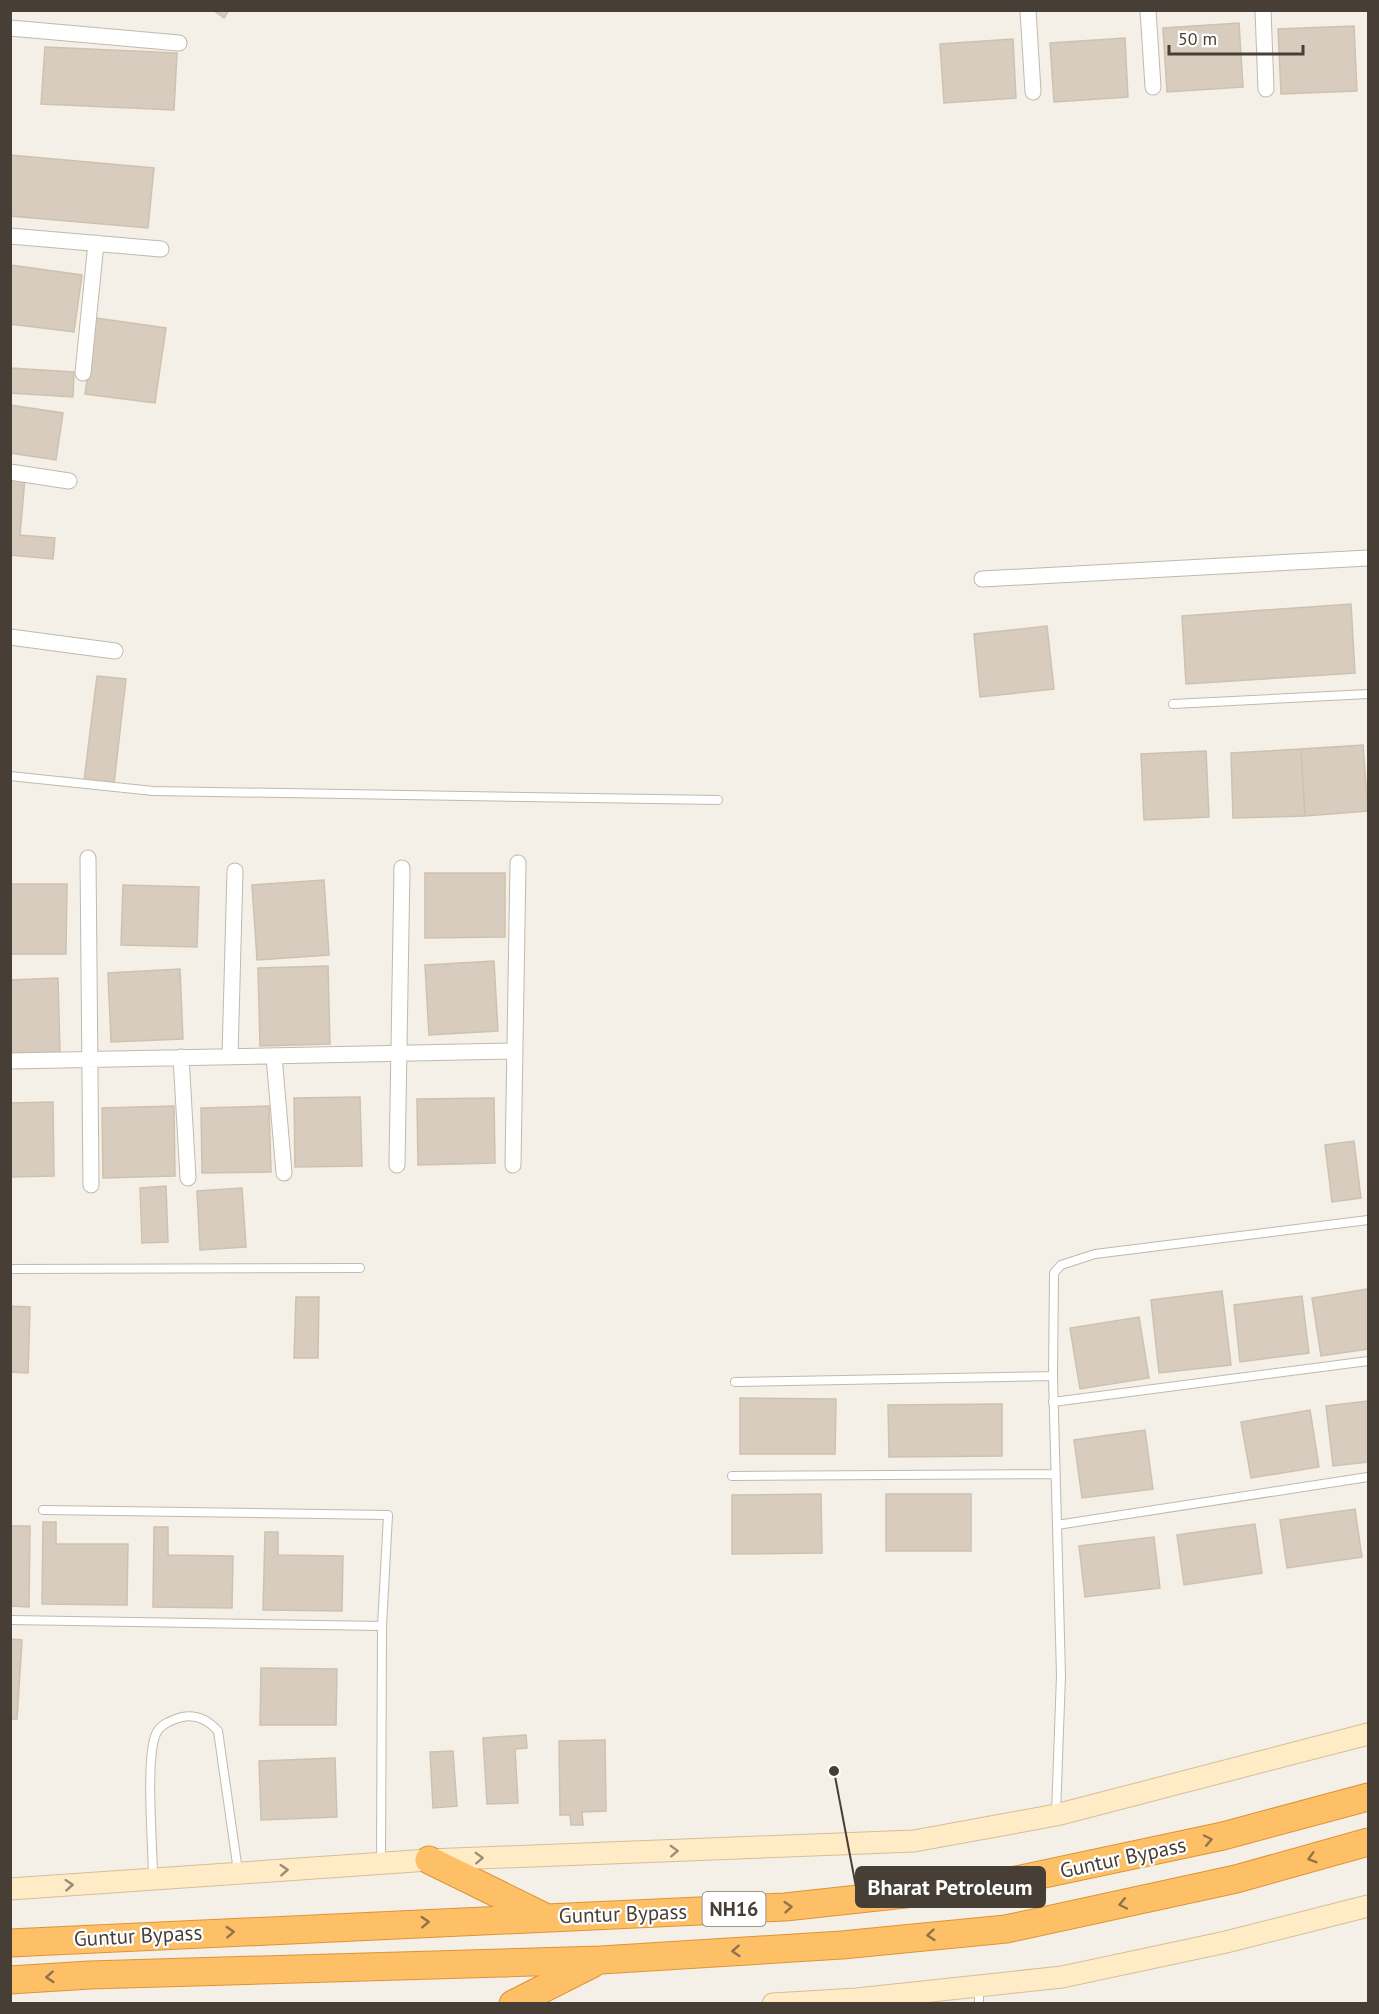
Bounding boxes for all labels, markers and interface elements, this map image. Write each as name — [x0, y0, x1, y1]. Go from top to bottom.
scale bar — [1169, 18, 1302, 56]
text: 50 m — [1178, 27, 1217, 50]
street label: Guntur Bypass — [1057, 1831, 1188, 1884]
one-way arrow — [1203, 1834, 1213, 1847]
one-way arrow — [669, 1844, 678, 1857]
one-way arrow — [1307, 1851, 1318, 1863]
one-way arrow — [475, 1852, 484, 1865]
one-way arrow — [280, 1864, 289, 1877]
callout: Bharat Petroleum — [856, 1867, 1045, 1907]
text: Bharat Petroleum — [867, 1873, 1033, 1901]
one-way arrow — [64, 1879, 73, 1892]
road number: NH16 — [702, 1892, 766, 1926]
one-way arrow — [1118, 1897, 1128, 1910]
street label: Guntur Bypass — [558, 1898, 688, 1929]
one-way arrow — [783, 1901, 792, 1914]
one-way arrow — [421, 1916, 430, 1929]
street label: Guntur Bypass — [73, 1919, 203, 1952]
one-way arrow — [226, 1925, 235, 1938]
one-way arrow — [926, 1928, 935, 1941]
one-way arrow — [732, 1945, 741, 1958]
one-way arrow — [46, 1971, 55, 1984]

